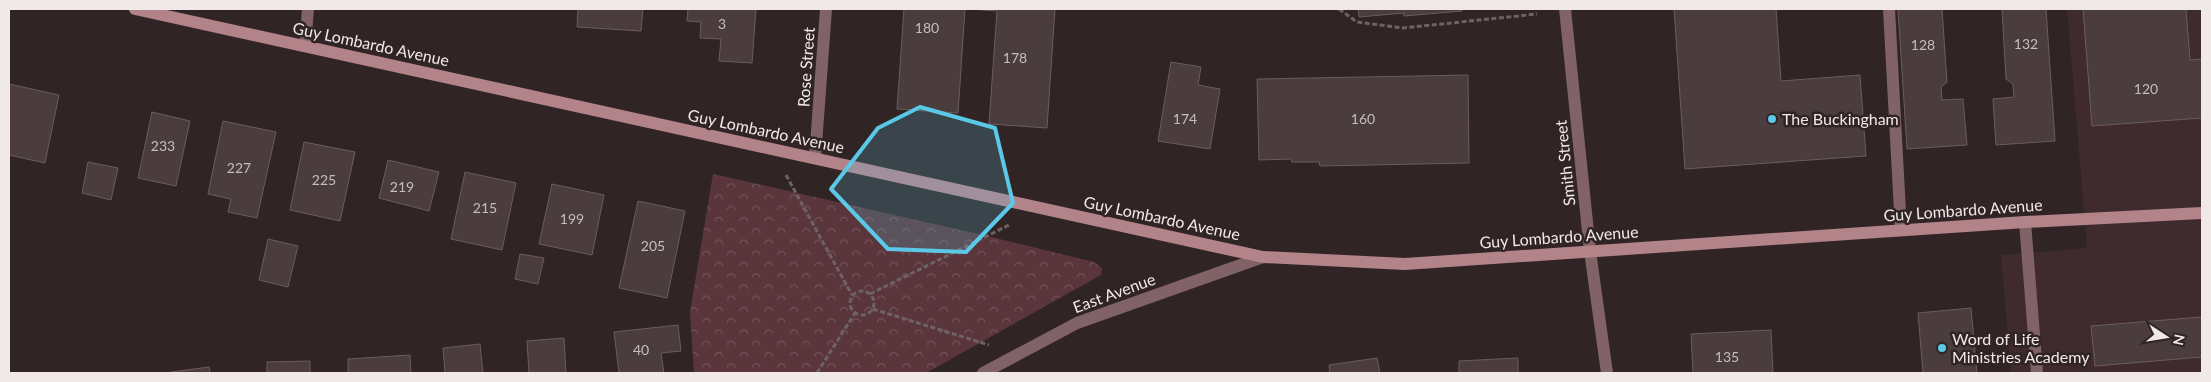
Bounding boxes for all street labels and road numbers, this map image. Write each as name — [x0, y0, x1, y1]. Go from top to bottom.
street label: Guy Lombardo Avenue — [291, 18, 451, 69]
street label: Rose Street — [793, 26, 818, 108]
street label: Guy Lombardo Avenue — [686, 105, 846, 156]
street label: Smith Street — [1551, 119, 1578, 207]
street label: Guy Lombardo Avenue — [1082, 192, 1242, 243]
street label: Guy Lombardo Avenue — [1883, 194, 2043, 225]
street label: Guy Lombardo Avenue — [1479, 221, 1639, 252]
street label: East Avenue — [1070, 269, 1158, 316]

